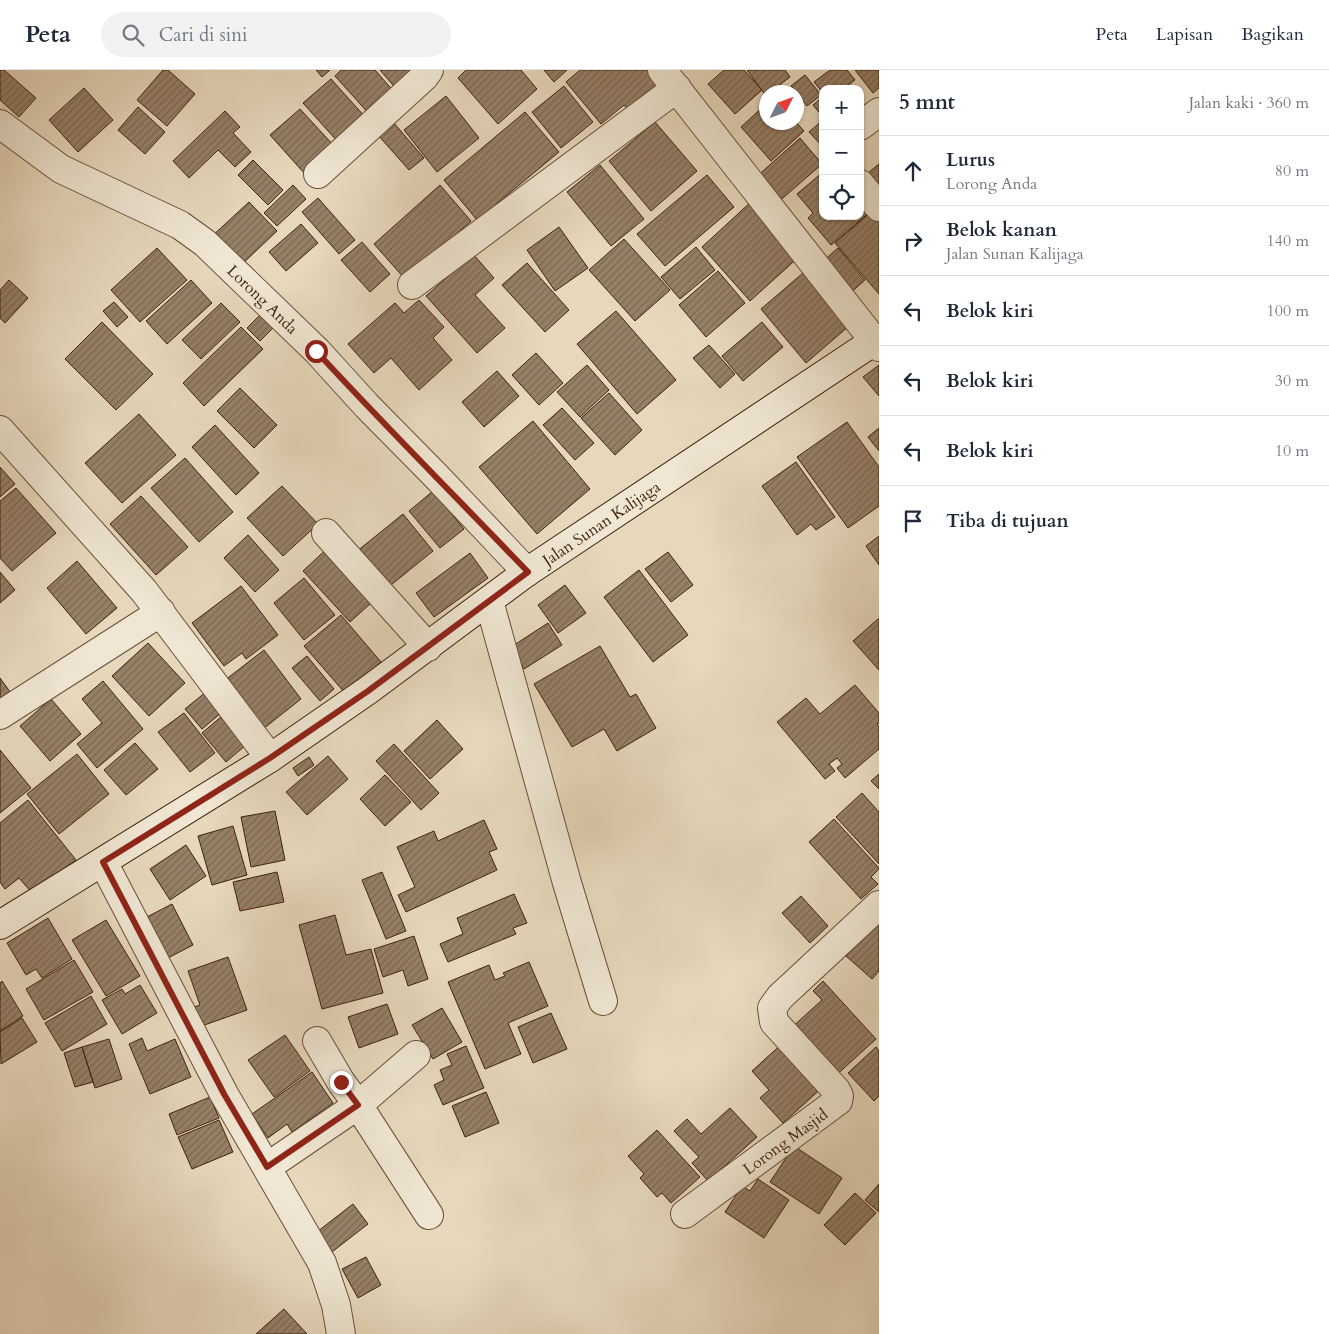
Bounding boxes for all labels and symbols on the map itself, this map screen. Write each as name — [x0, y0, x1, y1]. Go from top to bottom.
north arrow — [759, 85, 804, 130]
street label: Lorong Anda — [222, 260, 303, 339]
route start — [305, 340, 328, 363]
street label: Jalan Sunan Kalijaga — [537, 476, 665, 573]
route end — [330, 1071, 353, 1094]
street label: Lorong Masjid — [739, 1103, 833, 1180]

